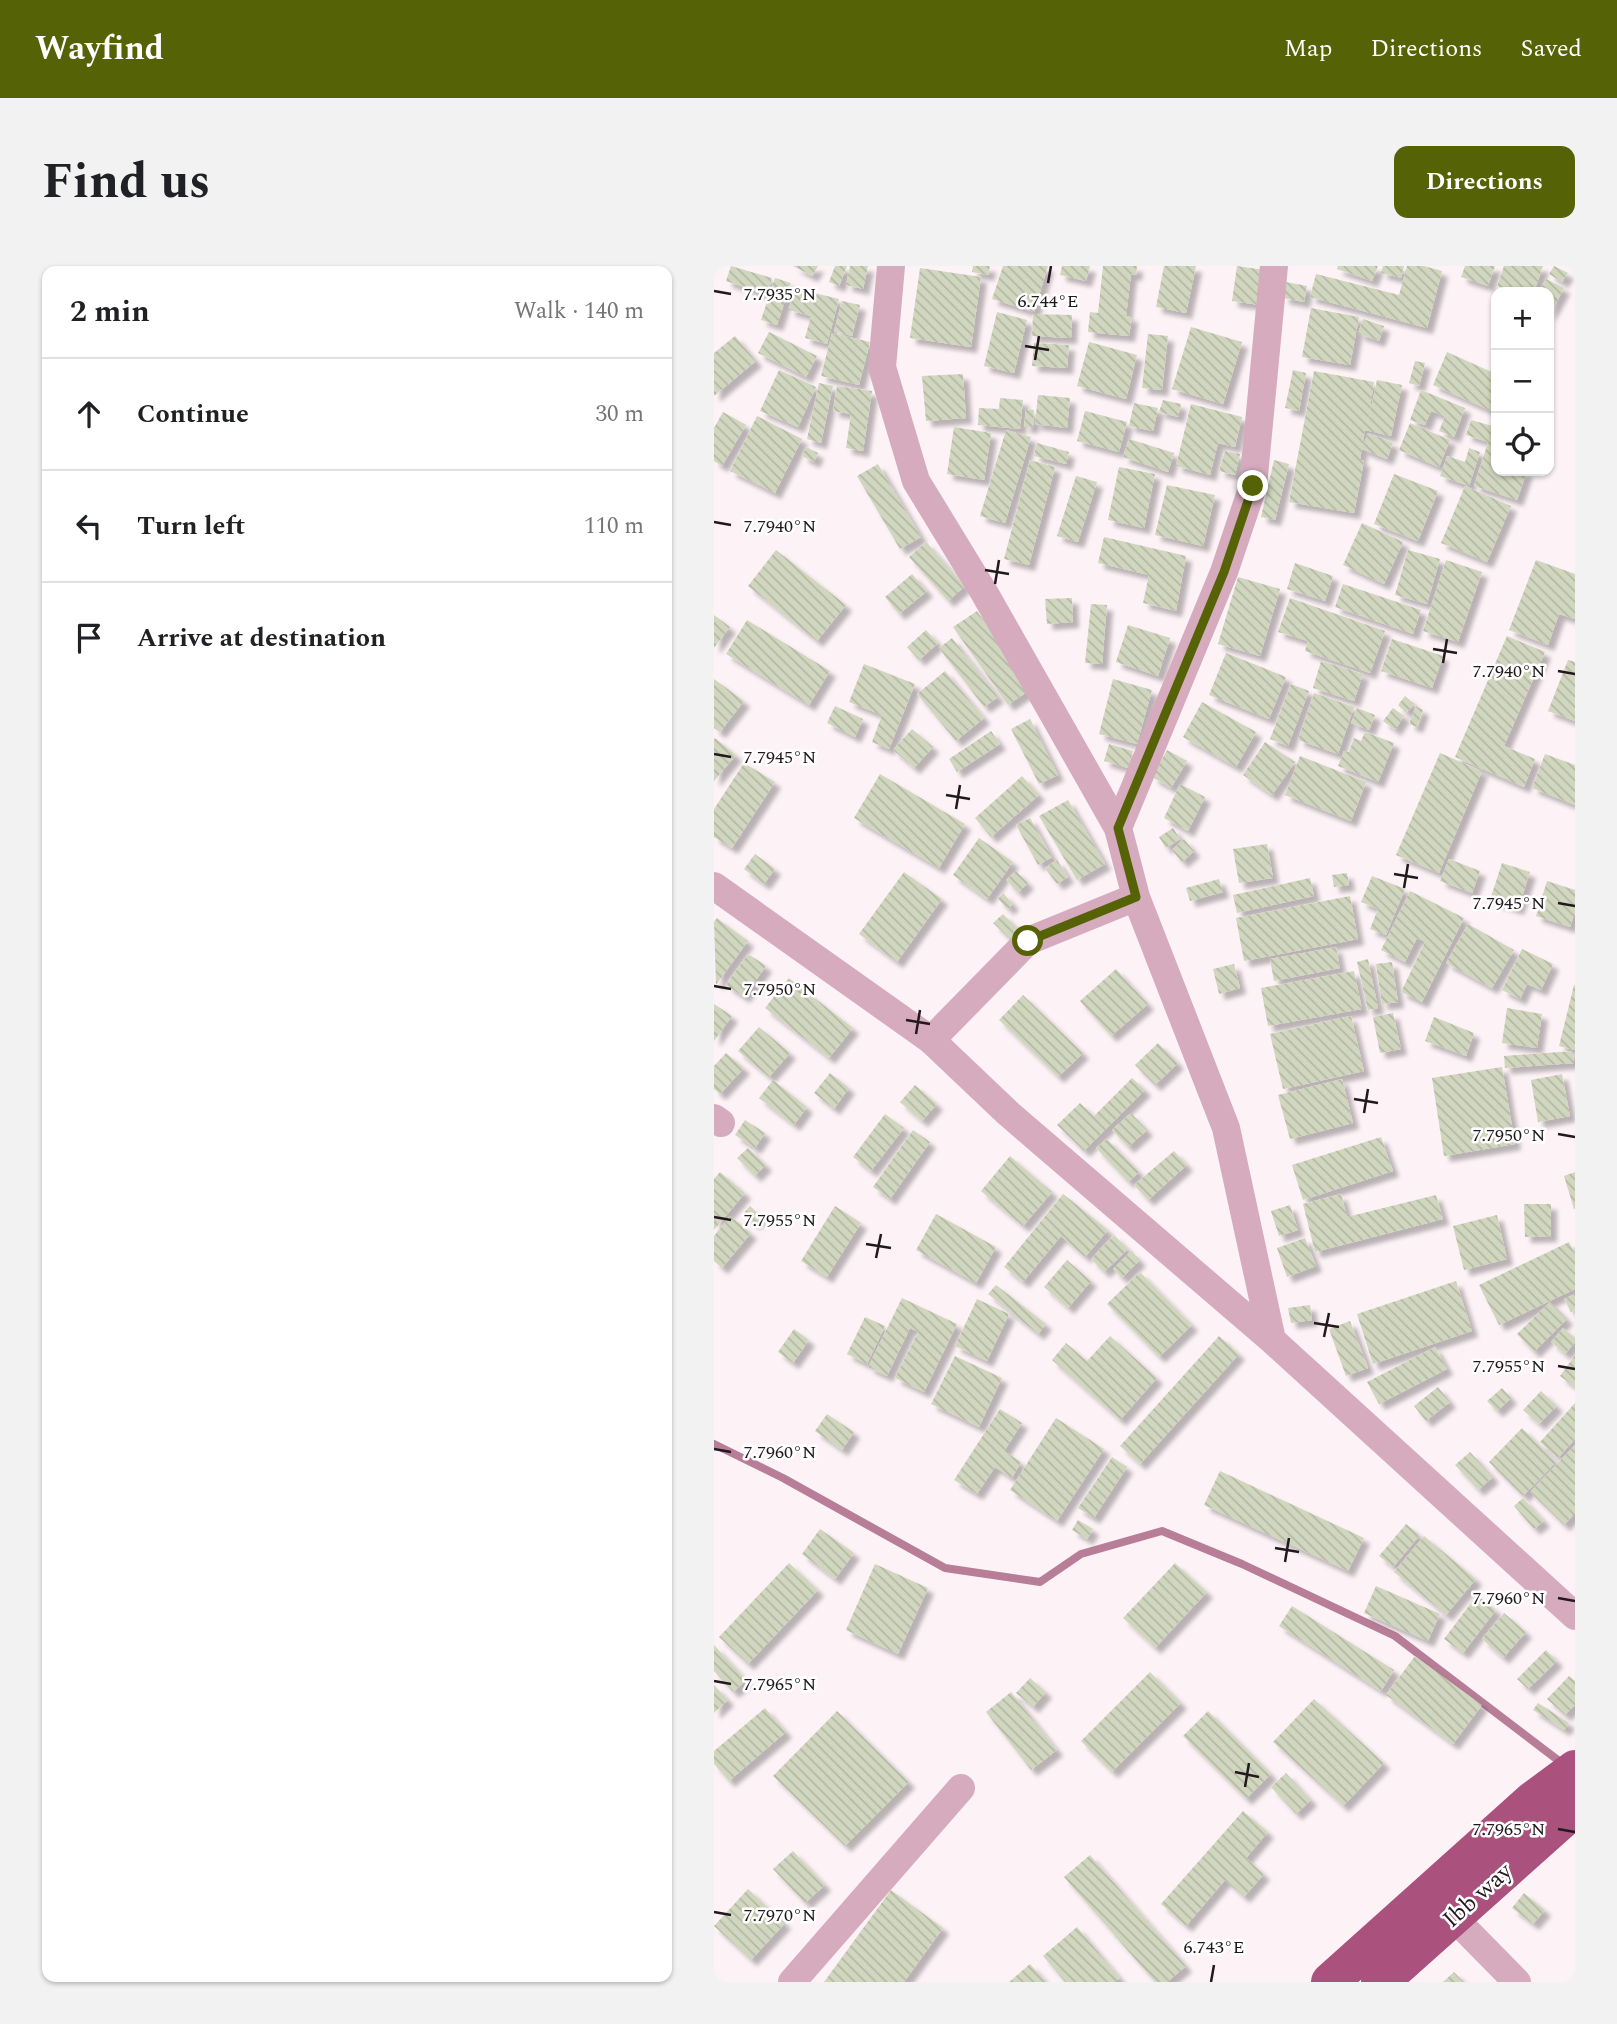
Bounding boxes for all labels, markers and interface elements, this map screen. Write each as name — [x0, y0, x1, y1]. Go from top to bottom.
text: Wayfind — [35, 24, 164, 74]
text: Map — [1284, 31, 1332, 67]
text: Directions — [1370, 31, 1482, 67]
text: Saved — [1520, 31, 1582, 67]
text: Find us — [42, 145, 210, 220]
button: Directions — [1394, 146, 1575, 218]
text: 7.7935°N — [744, 281, 816, 308]
map controls — [1491, 287, 1554, 476]
button: + — [1491, 287, 1554, 350]
text: 6.744°E — [1017, 288, 1079, 315]
text: 2 min — [70, 289, 150, 335]
text: Walk · 140 m — [514, 294, 644, 329]
button: − — [1491, 350, 1554, 413]
text: Continue — [137, 394, 249, 434]
icon: ahead — [70, 395, 108, 433]
text: 30 m — [595, 397, 644, 432]
button: locate — [1491, 413, 1554, 476]
route end — [1237, 470, 1268, 501]
text: Turn left — [137, 506, 245, 546]
icon: left — [70, 507, 108, 545]
text: 110 m — [584, 509, 644, 544]
text: 7.7940°N — [744, 513, 816, 540]
text: Arrive at destination — [137, 618, 386, 658]
icon: arrive — [70, 619, 108, 657]
text: 7.7940°N — [1473, 658, 1545, 685]
text: 7.7945°N — [744, 744, 816, 771]
text: 7.7945°N — [1473, 890, 1545, 917]
route start — [1012, 925, 1043, 956]
text: 7.7950°N — [744, 976, 816, 1003]
text: 7.7950°N — [1473, 1122, 1545, 1149]
text: 7.7955°N — [744, 1207, 816, 1234]
text: 7.7955°N — [1473, 1353, 1545, 1380]
text: 7.7960°N — [744, 1439, 816, 1466]
text: 7.7960°N — [1473, 1585, 1545, 1612]
text: 7.7965°N — [744, 1671, 816, 1698]
text: 7.7965°N — [1473, 1816, 1545, 1843]
street label: Ibb way — [1435, 1853, 1522, 1937]
text: 7.7970°N — [744, 1902, 816, 1929]
text: 6.743°E — [1183, 1934, 1245, 1961]

